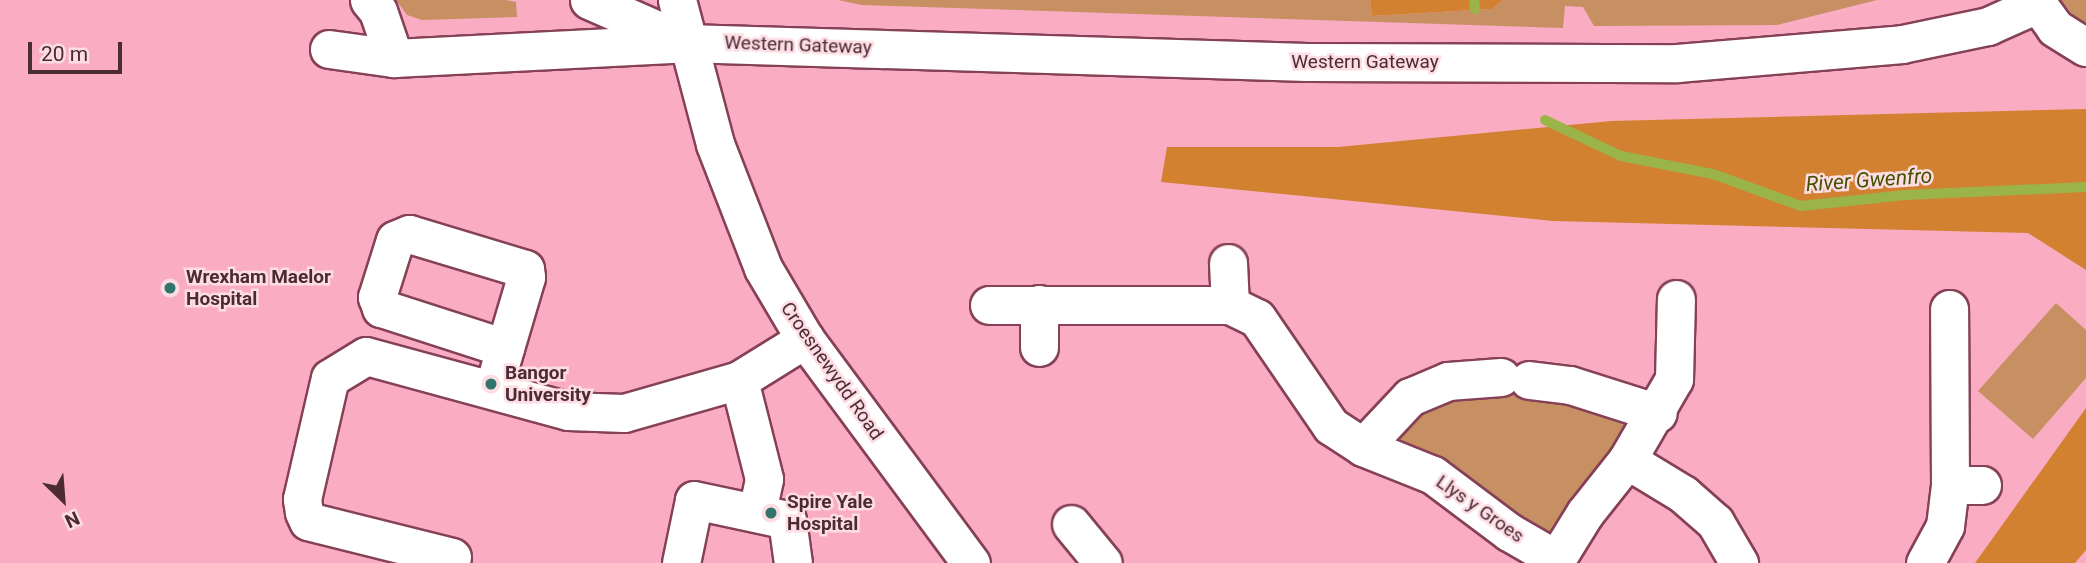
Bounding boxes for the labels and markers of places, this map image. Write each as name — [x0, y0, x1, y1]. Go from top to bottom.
place label: Wrexham Maelor Hospital — [186, 266, 331, 310]
marker: Wrexham Maelor Hospital — [160, 278, 180, 298]
place label: Bangor University — [505, 362, 591, 406]
marker: Bangor University — [483, 376, 499, 392]
place label: Spire Yale Hospital — [787, 491, 873, 535]
marker: Spire Yale Hospital — [761, 503, 781, 523]

